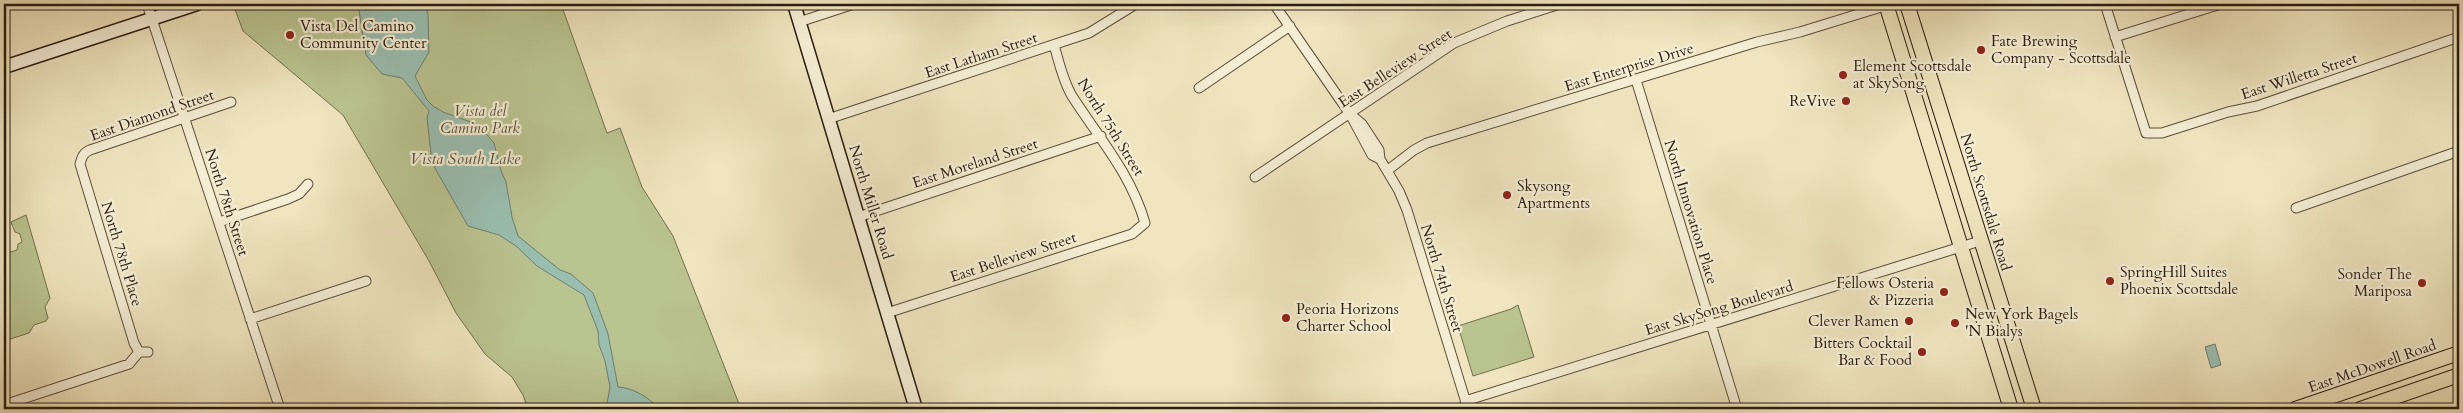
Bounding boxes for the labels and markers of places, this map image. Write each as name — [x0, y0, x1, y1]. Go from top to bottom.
place label: Vista Del Camino Community Center — [300, 16, 427, 53]
marker: Vista Del Camino Community Center — [284, 29, 296, 41]
place label: Fate Brewing Company - Scottsdale — [1991, 31, 2131, 68]
marker: Fate Brewing Company - Scottsdale — [1975, 44, 1987, 56]
place label: Element Scottsdale at SkySong — [1853, 56, 1972, 93]
marker: Element Scottsdale at SkySong — [1837, 69, 1849, 81]
place label: ReVive — [1789, 91, 1836, 111]
marker: ReVive — [1840, 95, 1852, 107]
place label: Skysong Apartments — [1517, 176, 1590, 213]
marker: Skysong Apartments — [1501, 189, 1513, 201]
place label: SpringHill Suites Phoenix Scottsdale — [2120, 262, 2238, 299]
place label: Sonder The Mariposa — [2338, 264, 2413, 301]
place label: Fellows Osteria & Pizzeria — [1836, 273, 1935, 310]
marker: SpringHill Suites Phoenix Scottsdale — [2104, 275, 2116, 287]
marker: Sonder The Mariposa — [2416, 277, 2428, 289]
marker: Fellows Osteria & Pizzeria — [1938, 286, 1950, 298]
place label: Peoria Horizons Charter School — [1296, 299, 1399, 336]
place label: New York Bagels 'N Bialys — [1965, 304, 2078, 341]
place label: Clever Ramen — [1808, 311, 1899, 331]
marker: Peoria Horizons Charter School — [1280, 312, 1292, 324]
marker: Clever Ramen — [1903, 315, 1915, 327]
marker: New York Bagels 'N Bialys — [1949, 317, 1961, 329]
place label: Bitters Cocktail Bar & Food — [1813, 333, 1912, 370]
marker: Bitters Cocktail Bar & Food — [1916, 346, 1928, 358]

